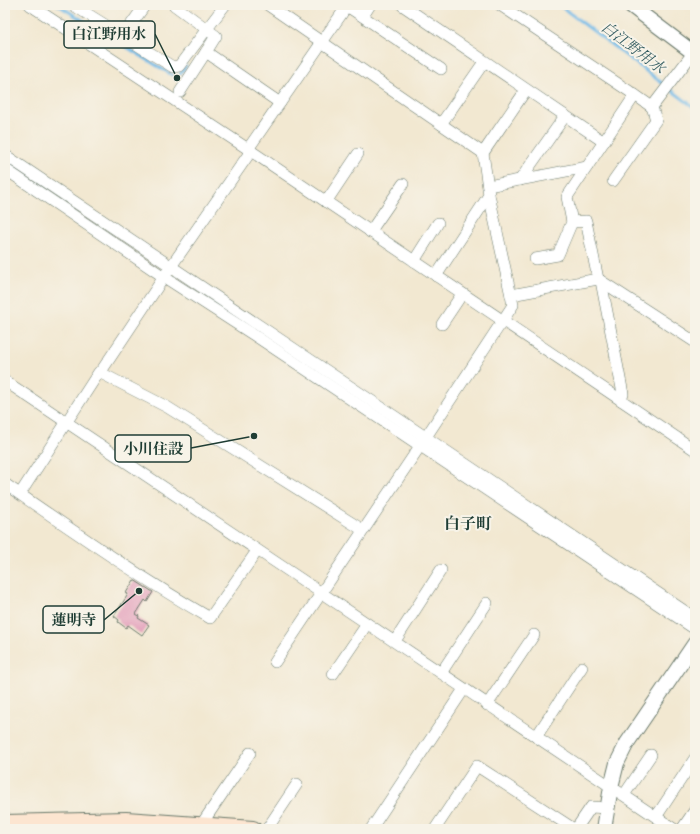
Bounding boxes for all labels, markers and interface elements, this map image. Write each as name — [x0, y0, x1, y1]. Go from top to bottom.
water label: 白江野用水 — [597, 18, 670, 79]
callout: 白江野用水 — [64, 21, 155, 48]
text: 白江野用水 — [71, 25, 147, 44]
callout: 小川住設 — [115, 435, 191, 462]
text: 小川住設 — [123, 440, 184, 459]
district label: 白子町 — [444, 514, 492, 534]
callout: 蓮明寺 — [43, 606, 104, 633]
text: 蓮明寺 — [51, 611, 97, 630]

